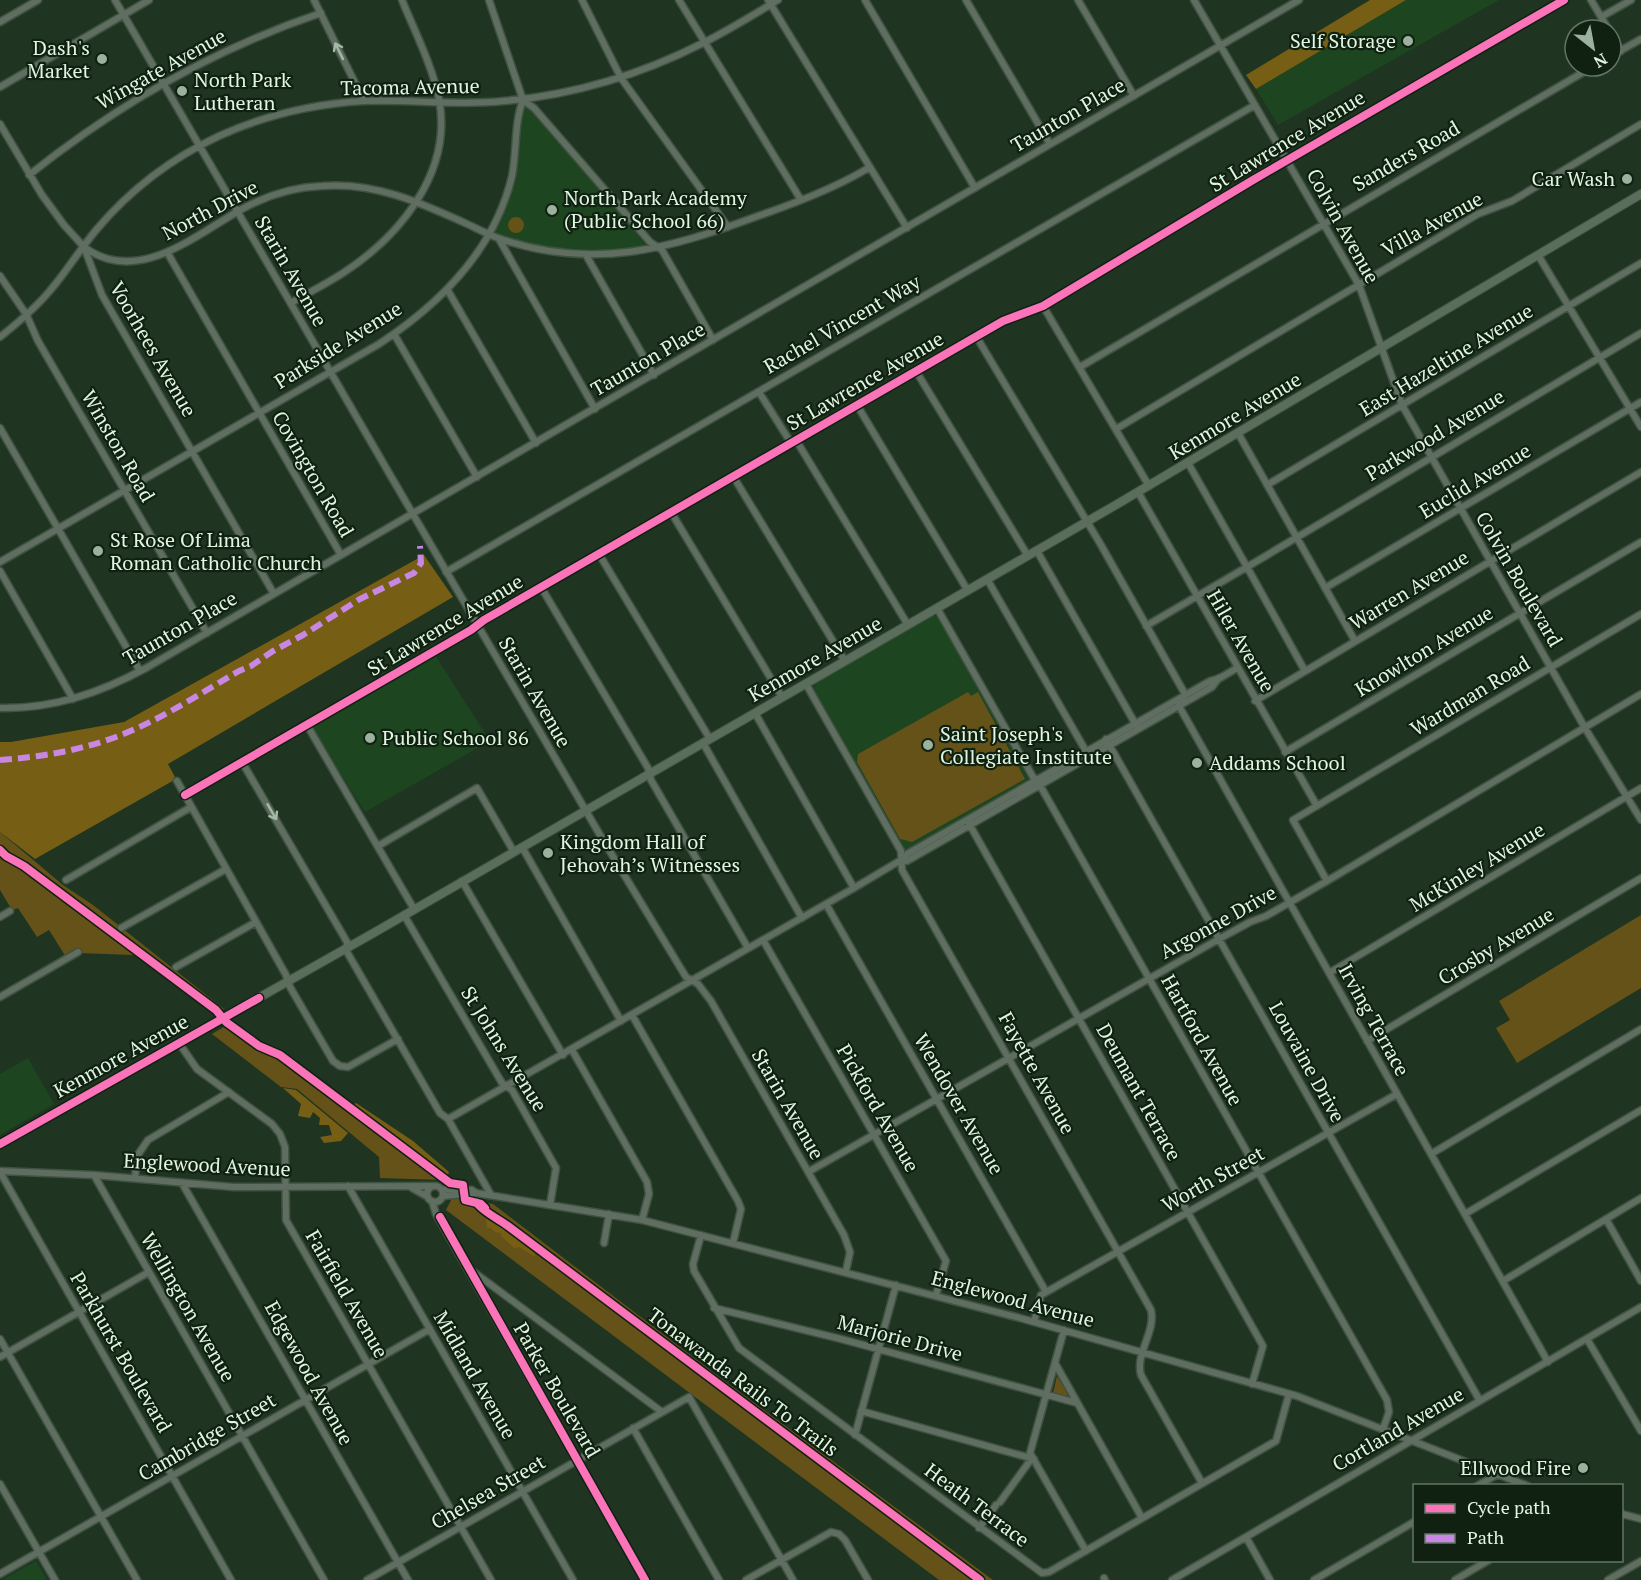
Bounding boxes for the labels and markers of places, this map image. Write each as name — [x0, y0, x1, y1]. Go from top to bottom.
place label: Self Storage — [1290, 27, 1396, 54]
place label: Dash's Market — [27, 34, 91, 84]
marker: Self Storage — [1401, 34, 1415, 48]
marker: Dash's Market — [95, 52, 109, 66]
place label: North Park Lutheran — [194, 66, 292, 116]
marker: North Park Lutheran — [175, 84, 189, 98]
place label: Car Wash — [1532, 165, 1615, 192]
marker: Car Wash — [1620, 172, 1634, 186]
place label: North Park Academy (Public School 66) — [564, 184, 748, 234]
marker: North Park Academy (Public School 66) — [545, 203, 559, 217]
place label: St Rose Of Lima Roman Catholic Church — [110, 526, 322, 576]
marker: St Rose Of Lima Roman Catholic Church — [91, 544, 105, 558]
place label: Saint Joseph's Collegiate Institute — [940, 720, 1112, 770]
place label: Public School 86 — [382, 724, 529, 751]
marker: Public School 86 — [363, 731, 377, 745]
marker: Saint Joseph's Collegiate Institute — [921, 738, 935, 752]
place label: Addams School — [1209, 749, 1346, 776]
marker: Addams School — [1190, 756, 1204, 770]
place label: Kingdom Hall of Jehovah’s Witnesses — [560, 828, 740, 878]
marker: Kingdom Hall of Jehovah’s Witnesses — [541, 846, 555, 860]
place label: Ellwood Fire — [1460, 1454, 1571, 1481]
marker: Ellwood Fire — [1576, 1461, 1590, 1475]

